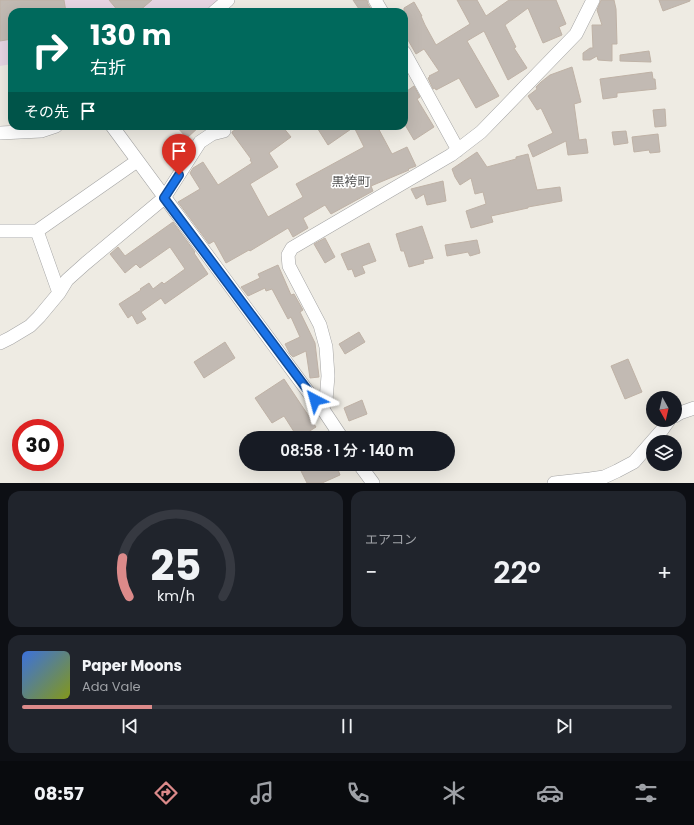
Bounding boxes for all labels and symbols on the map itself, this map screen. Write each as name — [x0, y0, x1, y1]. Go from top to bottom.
pin — [162, 134, 196, 175]
district label: 黒袴町 — [331, 172, 371, 191]
position arrow — [294, 379, 336, 421]
north arrow — [646, 391, 682, 427]
speed limit sign: 30 — [12, 419, 64, 471]

